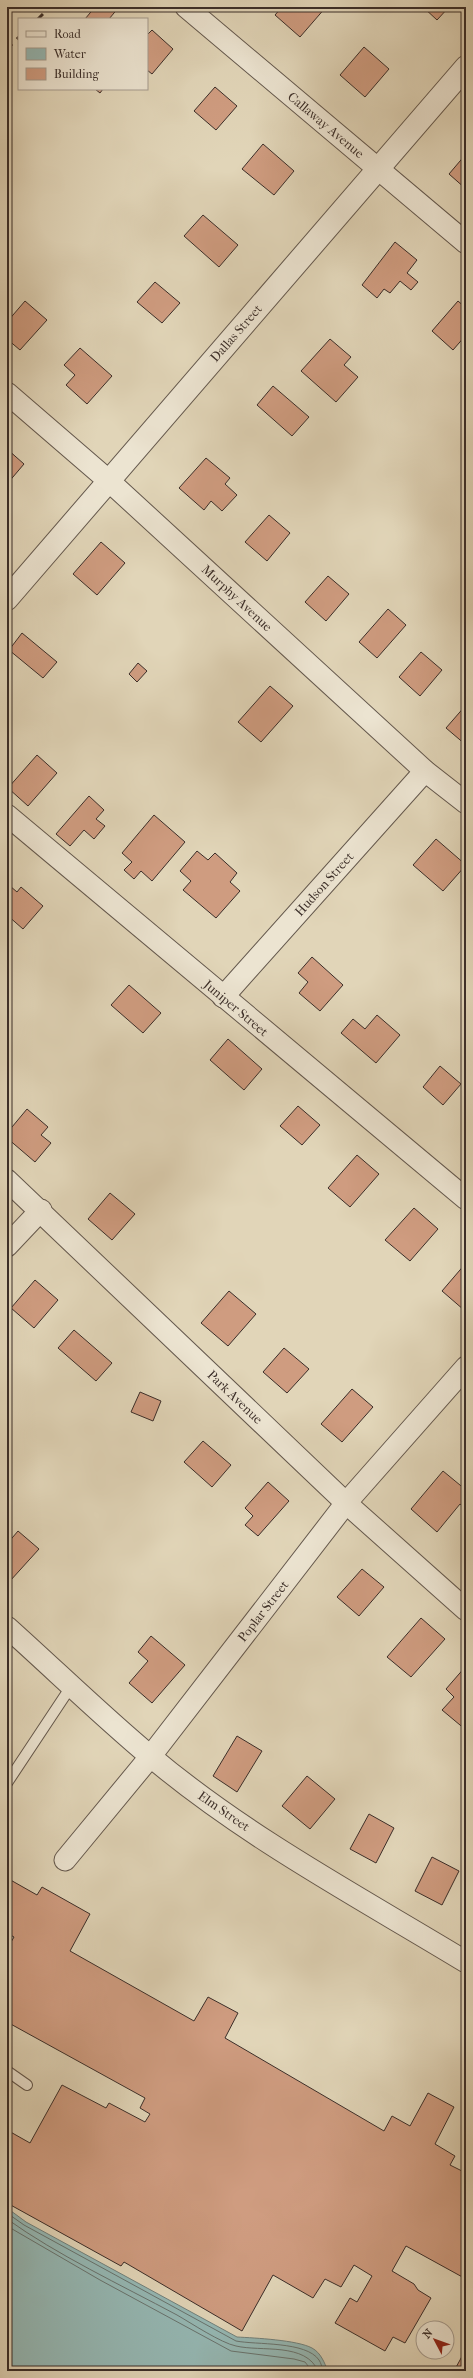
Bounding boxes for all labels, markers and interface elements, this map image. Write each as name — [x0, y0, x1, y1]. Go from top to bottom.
legend — [18, 18, 148, 90]
text: Road — [54, 27, 81, 41]
text: Water — [53, 47, 87, 61]
text: Building — [54, 67, 99, 81]
street label: Callaway Avenue — [285, 89, 368, 162]
street label: Dallas Street — [207, 301, 265, 365]
street label: Murphy Avenue — [199, 562, 276, 635]
street label: Hudson Street — [291, 849, 357, 919]
street label: Juniper Street — [200, 976, 272, 1040]
street label: Park Avenue — [204, 1367, 266, 1427]
street label: Poplar Street — [235, 1577, 292, 1645]
street label: Elm Street — [195, 1788, 253, 1834]
north arrow — [415, 2320, 455, 2360]
text: N — [420, 2326, 436, 2341]

